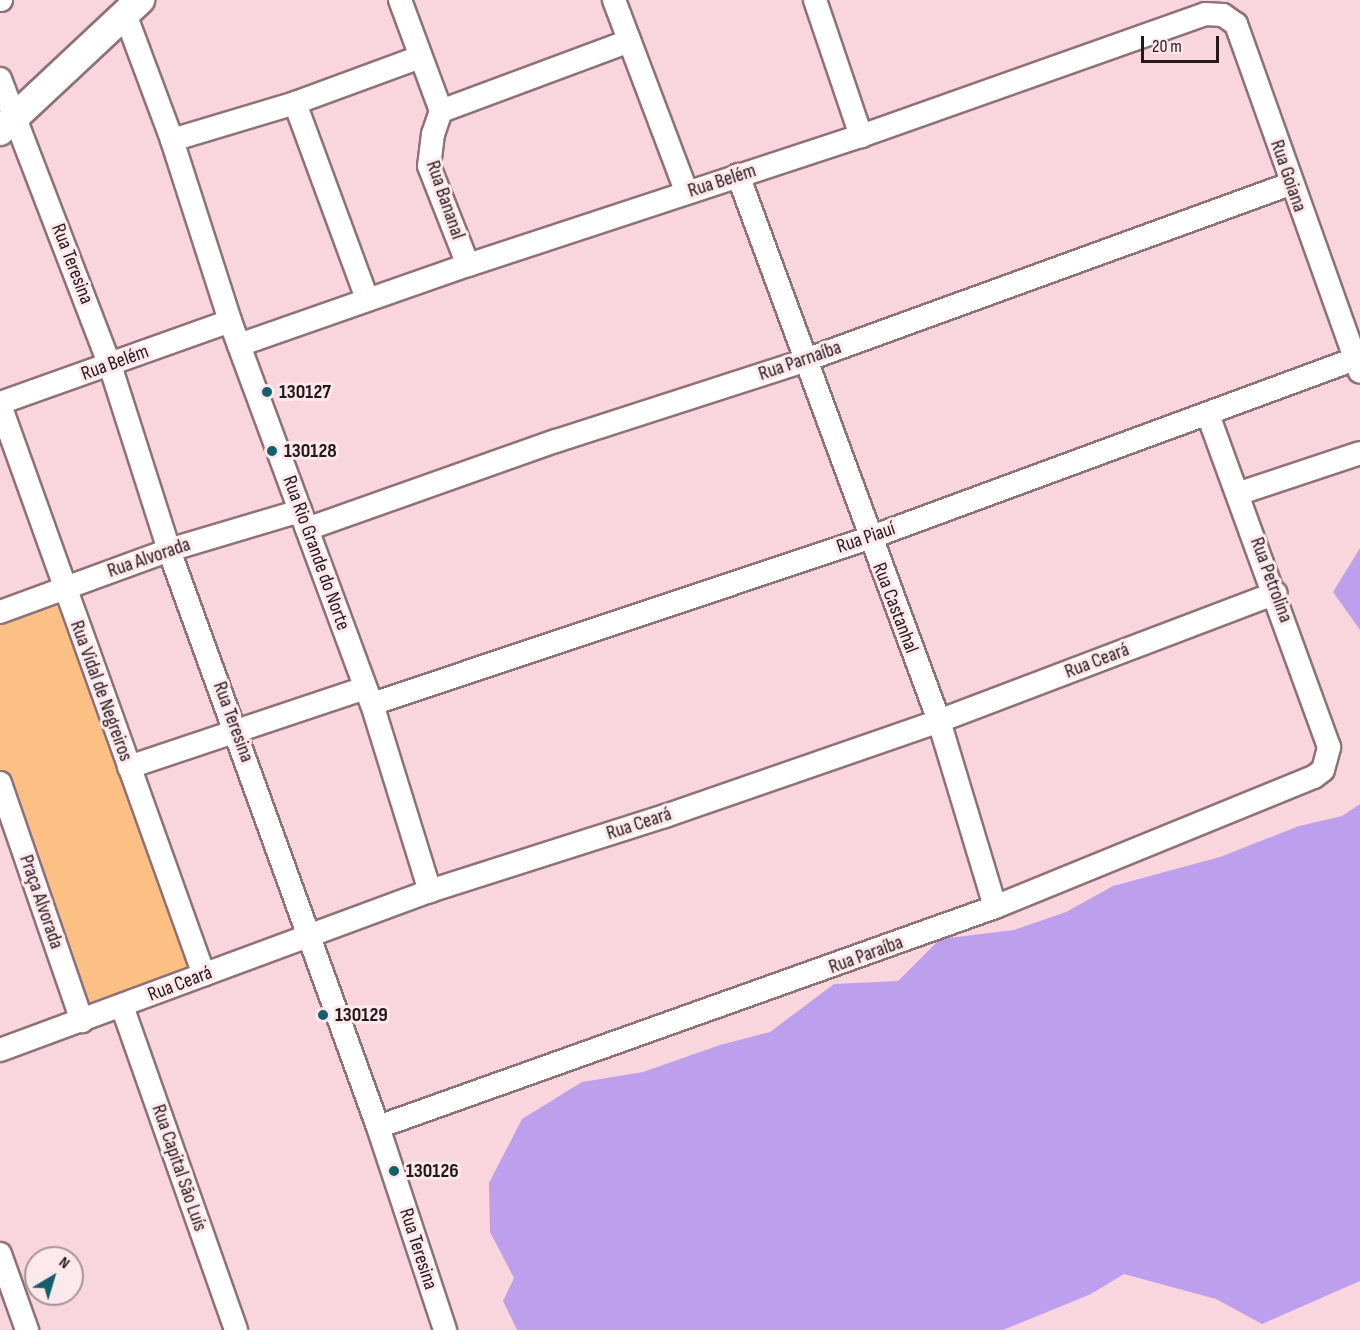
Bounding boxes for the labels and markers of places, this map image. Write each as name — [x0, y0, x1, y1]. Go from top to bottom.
place label: 130127 — [279, 380, 331, 404]
marker: 130127 — [260, 385, 274, 399]
place label: 130128 — [284, 439, 337, 463]
marker: 130128 — [265, 444, 279, 458]
place label: 130129 — [335, 1003, 388, 1027]
marker: 130129 — [316, 1008, 330, 1022]
place label: 130126 — [406, 1159, 459, 1183]
marker: 130126 — [387, 1164, 401, 1178]

